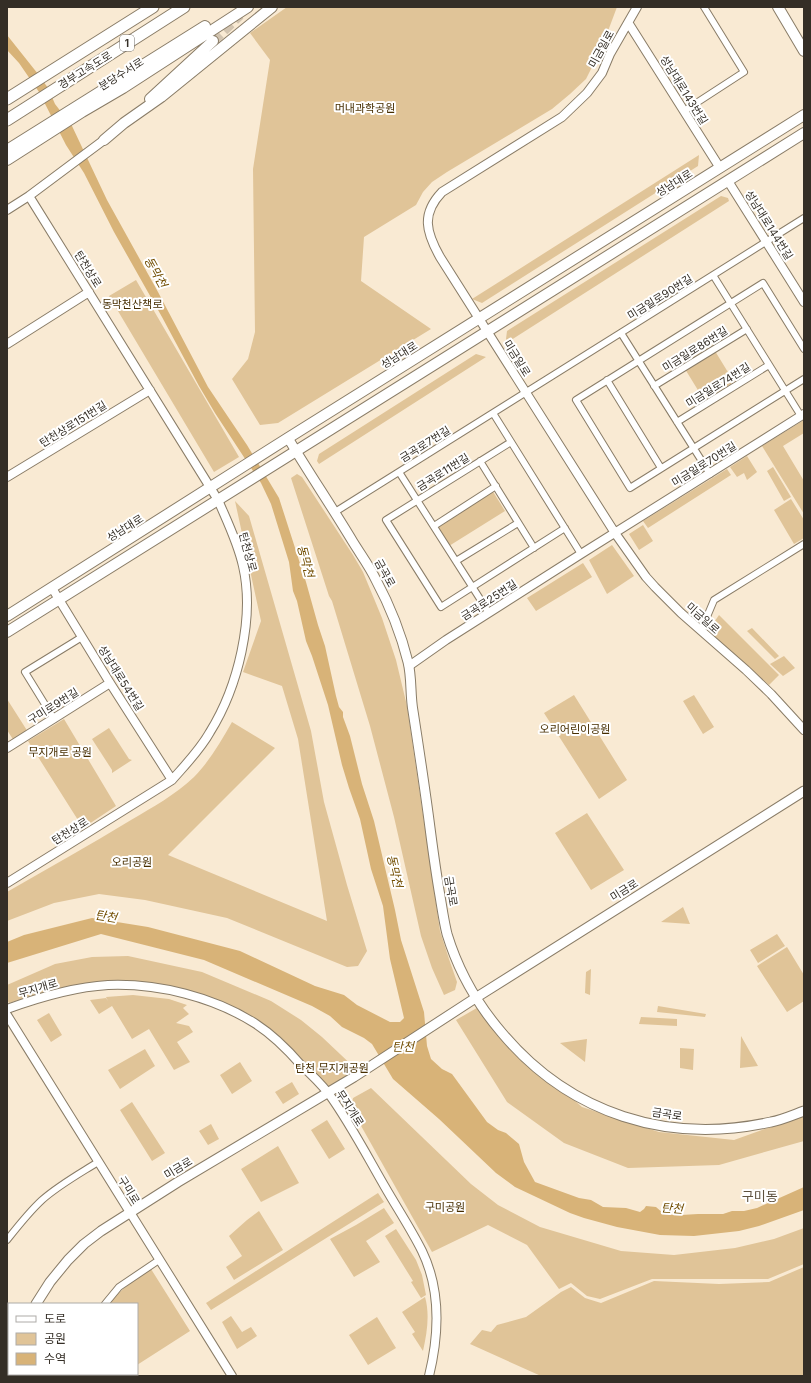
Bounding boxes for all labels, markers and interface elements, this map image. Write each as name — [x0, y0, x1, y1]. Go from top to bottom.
street label: 미금일로 — [585, 28, 617, 70]
road number: 1 — [120, 35, 134, 51]
street label: 경부고속도로 — [56, 48, 114, 92]
street label: 성남대로143번길 — [657, 53, 711, 127]
street label: 분당수서로 — [96, 55, 146, 93]
park label: 머내과학공원 — [335, 101, 395, 115]
street label: 성남대로 — [653, 166, 695, 200]
street label: 성남대로144번길 — [742, 188, 796, 262]
street label: 탄천상로 — [71, 248, 105, 290]
water label: 동막천 — [141, 254, 172, 292]
street label: 미금일로90번길 — [625, 271, 695, 323]
park label: 동막천산책로 — [102, 297, 162, 311]
street label: 미금일로86번길 — [660, 323, 730, 375]
street label: 미금일로 — [500, 337, 534, 379]
street label: 성남대로 — [378, 338, 420, 372]
street label: 미금일로74번길 — [683, 360, 753, 410]
street label: 탄천상로151번길 — [37, 398, 109, 450]
street label: 금곡로7번길 — [397, 423, 453, 465]
street label: 미금일로70번길 — [669, 439, 739, 489]
street label: 금곡로11번길 — [414, 450, 472, 494]
street label: 성남대로 — [104, 511, 146, 545]
street label: 탄천상로 — [236, 531, 260, 573]
water label: 동막천 — [294, 543, 318, 581]
street label: 금곡로 — [372, 556, 398, 590]
street label: 금곡로25번길 — [458, 577, 520, 623]
street label: 미금일로 — [683, 599, 723, 637]
street label: 성남대로54번길 — [95, 643, 147, 713]
street label: 구미로9번길 — [25, 685, 81, 727]
park label: 오리어린이공원 — [540, 722, 610, 736]
park label: 무지개로 공원 — [28, 745, 92, 759]
street label: 탄천상로 — [49, 814, 91, 848]
water label: 동막천 — [384, 853, 406, 891]
park label: 오리공원 — [112, 855, 152, 869]
street label: 금곡로 — [441, 875, 461, 907]
street label: 미금로 — [607, 876, 641, 904]
water label: 탄천 — [94, 907, 120, 925]
street label: 무지개로 — [17, 976, 59, 1000]
water label: 탄천 — [392, 1039, 416, 1054]
park label: 탄천 무지개공원 — [295, 1061, 369, 1075]
street label: 무지개로 — [333, 1087, 367, 1129]
street label: 금곡로 — [651, 1105, 683, 1123]
street label: 미금로 — [161, 1154, 195, 1182]
street label: 구미로 — [115, 1173, 143, 1207]
district label: 구미동 — [742, 1188, 778, 1204]
park label: 구미공원 — [425, 1200, 465, 1214]
water label: 탄천 — [660, 1200, 685, 1216]
legend — [8, 1303, 138, 1375]
text: 도로 — [44, 1311, 66, 1326]
text: 공원 — [44, 1331, 66, 1346]
text: 수역 — [44, 1351, 66, 1366]

